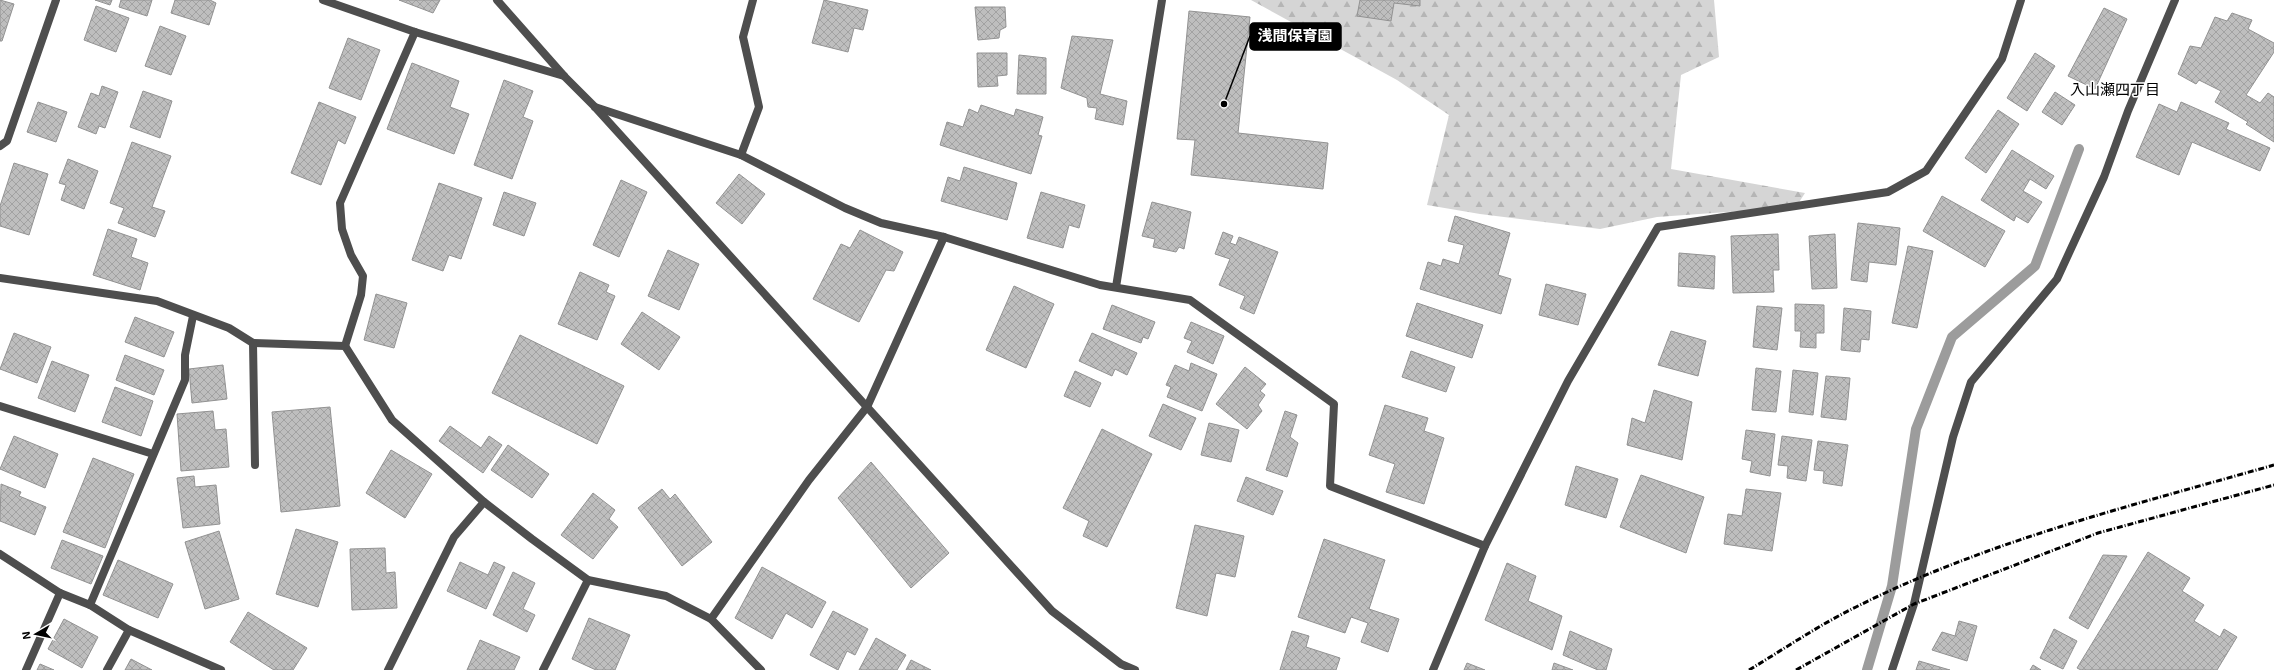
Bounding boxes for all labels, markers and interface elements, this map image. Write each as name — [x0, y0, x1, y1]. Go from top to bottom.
callout: 浅間保育園 — [1250, 23, 1341, 50]
text: 浅間保育園 — [1257, 26, 1333, 44]
district label: 入山瀬四丁目 — [2070, 80, 2160, 98]
north arrow — [16, 614, 56, 654]
text: N — [19, 631, 33, 641]

